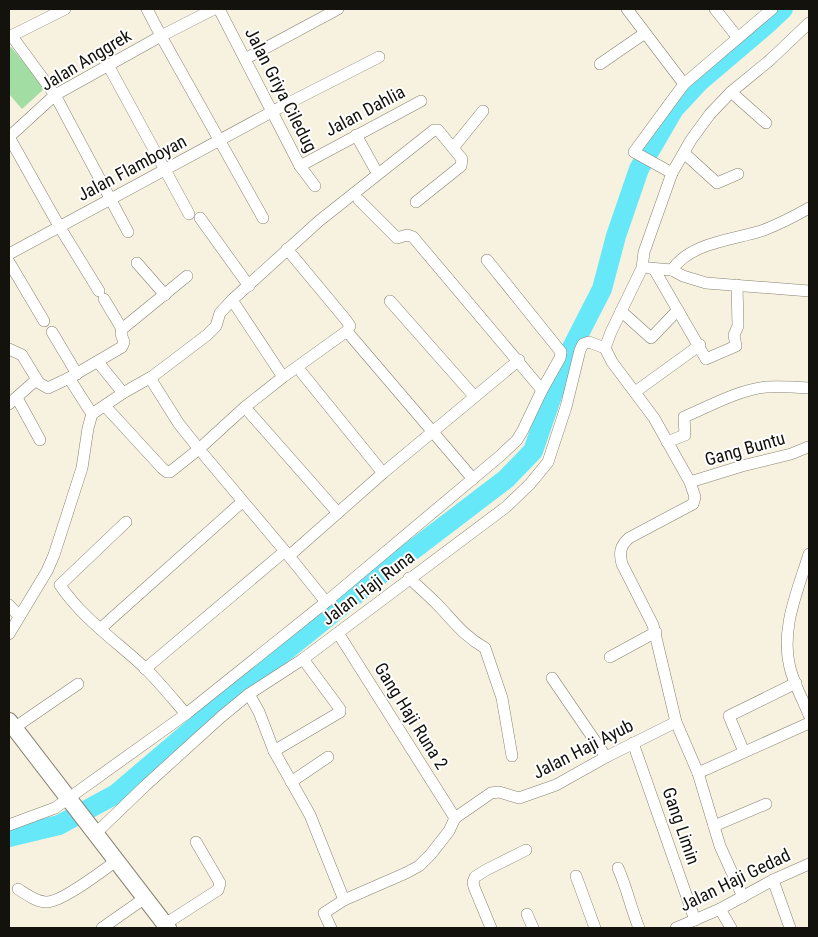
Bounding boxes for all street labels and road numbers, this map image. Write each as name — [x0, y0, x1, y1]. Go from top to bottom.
street label: Jalan Anggrek — [37, 24, 135, 95]
street label: Jalan Griya Ciledug — [241, 24, 322, 155]
street label: Jalan Dahlia — [321, 81, 408, 140]
street label: Jalan Flamboyan — [74, 130, 190, 205]
street label: Gang Buntu — [702, 427, 787, 470]
street label: Jalan Haji Runa — [317, 546, 418, 629]
street label: Gang Haji Runa 2 — [370, 659, 453, 773]
street label: Jalan Haji Ayub — [529, 714, 637, 783]
street label: Gang Limin — [659, 785, 704, 867]
street label: Jalan Haji Gedad — [676, 844, 794, 915]

